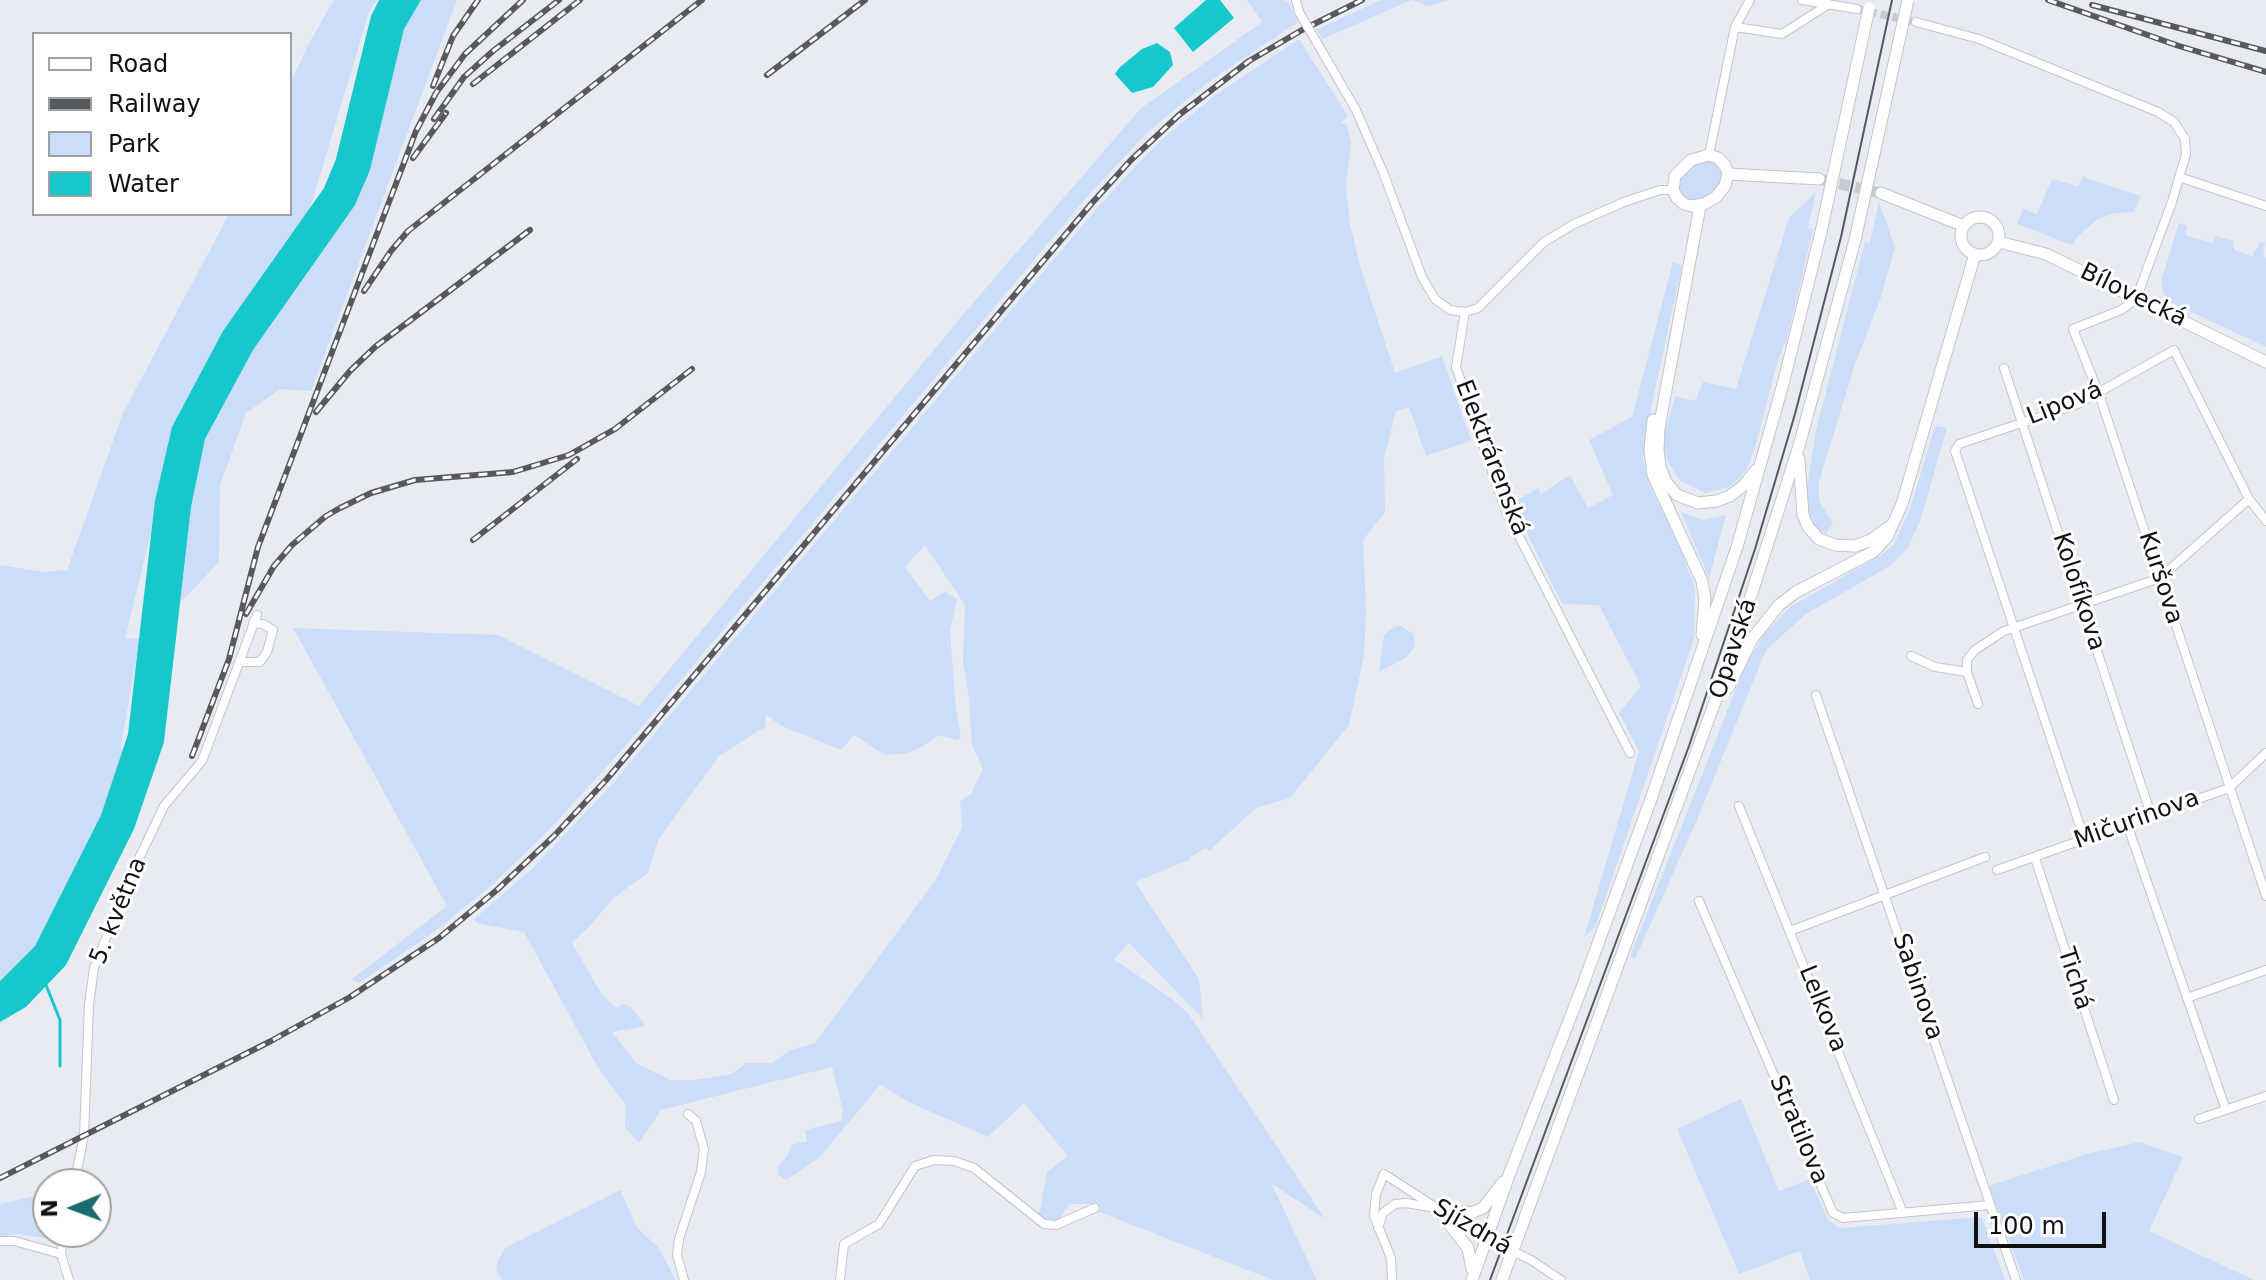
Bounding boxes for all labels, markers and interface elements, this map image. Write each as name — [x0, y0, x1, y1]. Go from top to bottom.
legend — [32, 32, 292, 216]
text: Road — [108, 50, 168, 78]
text: Railway — [108, 90, 201, 118]
text: Park — [108, 130, 160, 158]
text: Water — [108, 170, 179, 198]
street label: Bílovecká — [2075, 258, 2191, 334]
street label: Elektrárenská — [1448, 376, 1534, 540]
street label: Lipová — [2023, 376, 2107, 432]
street label: Kuršova — [2132, 528, 2188, 628]
street label: Kolofíkova — [2045, 529, 2111, 655]
street label: Opavská — [1704, 595, 1764, 703]
street label: Mičurinova — [2070, 784, 2204, 856]
street label: 5. května — [85, 853, 153, 969]
street label: Sabinova — [1885, 930, 1949, 1044]
street label: Tichá — [2050, 944, 2098, 1014]
street label: Lelkova — [1792, 961, 1852, 1057]
street label: Stratilova — [1762, 1071, 1834, 1189]
north arrow — [32, 1168, 112, 1248]
street label: Sjízdná — [1427, 1194, 1517, 1262]
scale bar — [1978, 1196, 2110, 1246]
text: N — [37, 1199, 62, 1218]
text: 100 m — [1988, 1212, 2065, 1240]

